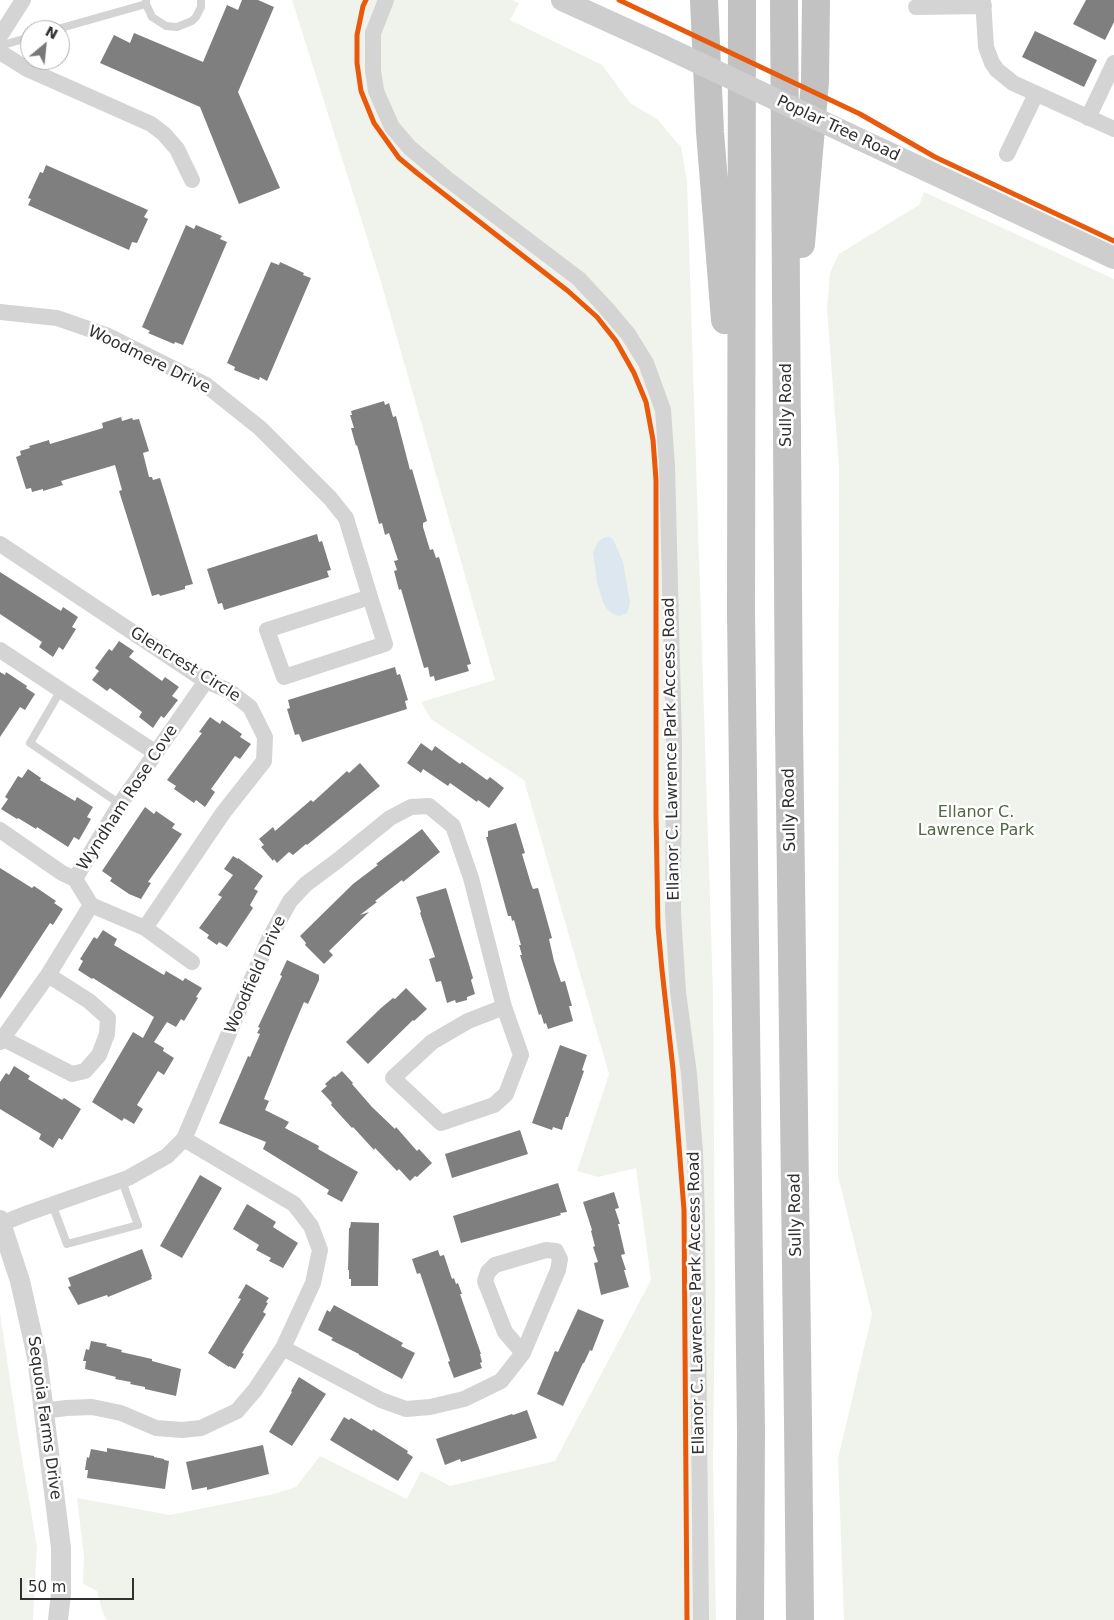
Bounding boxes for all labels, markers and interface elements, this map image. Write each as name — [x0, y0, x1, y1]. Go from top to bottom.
north arrow — [20, 20, 70, 70]
text: N — [43, 23, 61, 42]
street label: Poplar Tree Road — [773, 92, 903, 166]
street label: Woodmere Drive — [85, 322, 213, 398]
street label: Sully Road — [777, 363, 797, 447]
street label: Ellanor C. Lawrence Park Access Road — [660, 597, 684, 901]
street label: Glencrest Circle — [126, 623, 244, 707]
street label: Wyndham Rose Cove — [74, 722, 182, 874]
street label: Sully Road — [780, 768, 800, 852]
park label: Ellanor C. Lawrence Park — [918, 803, 1034, 841]
street label: Woodfield Drive — [221, 913, 291, 1037]
street label: Ellanor C. Lawrence Park Access Road — [685, 1151, 709, 1455]
street label: Sully Road — [786, 1173, 806, 1257]
street label: Sequoia Farms Drive — [23, 1335, 65, 1501]
scale bar — [22, 1568, 136, 1600]
text: 50 m — [28, 1578, 66, 1596]

